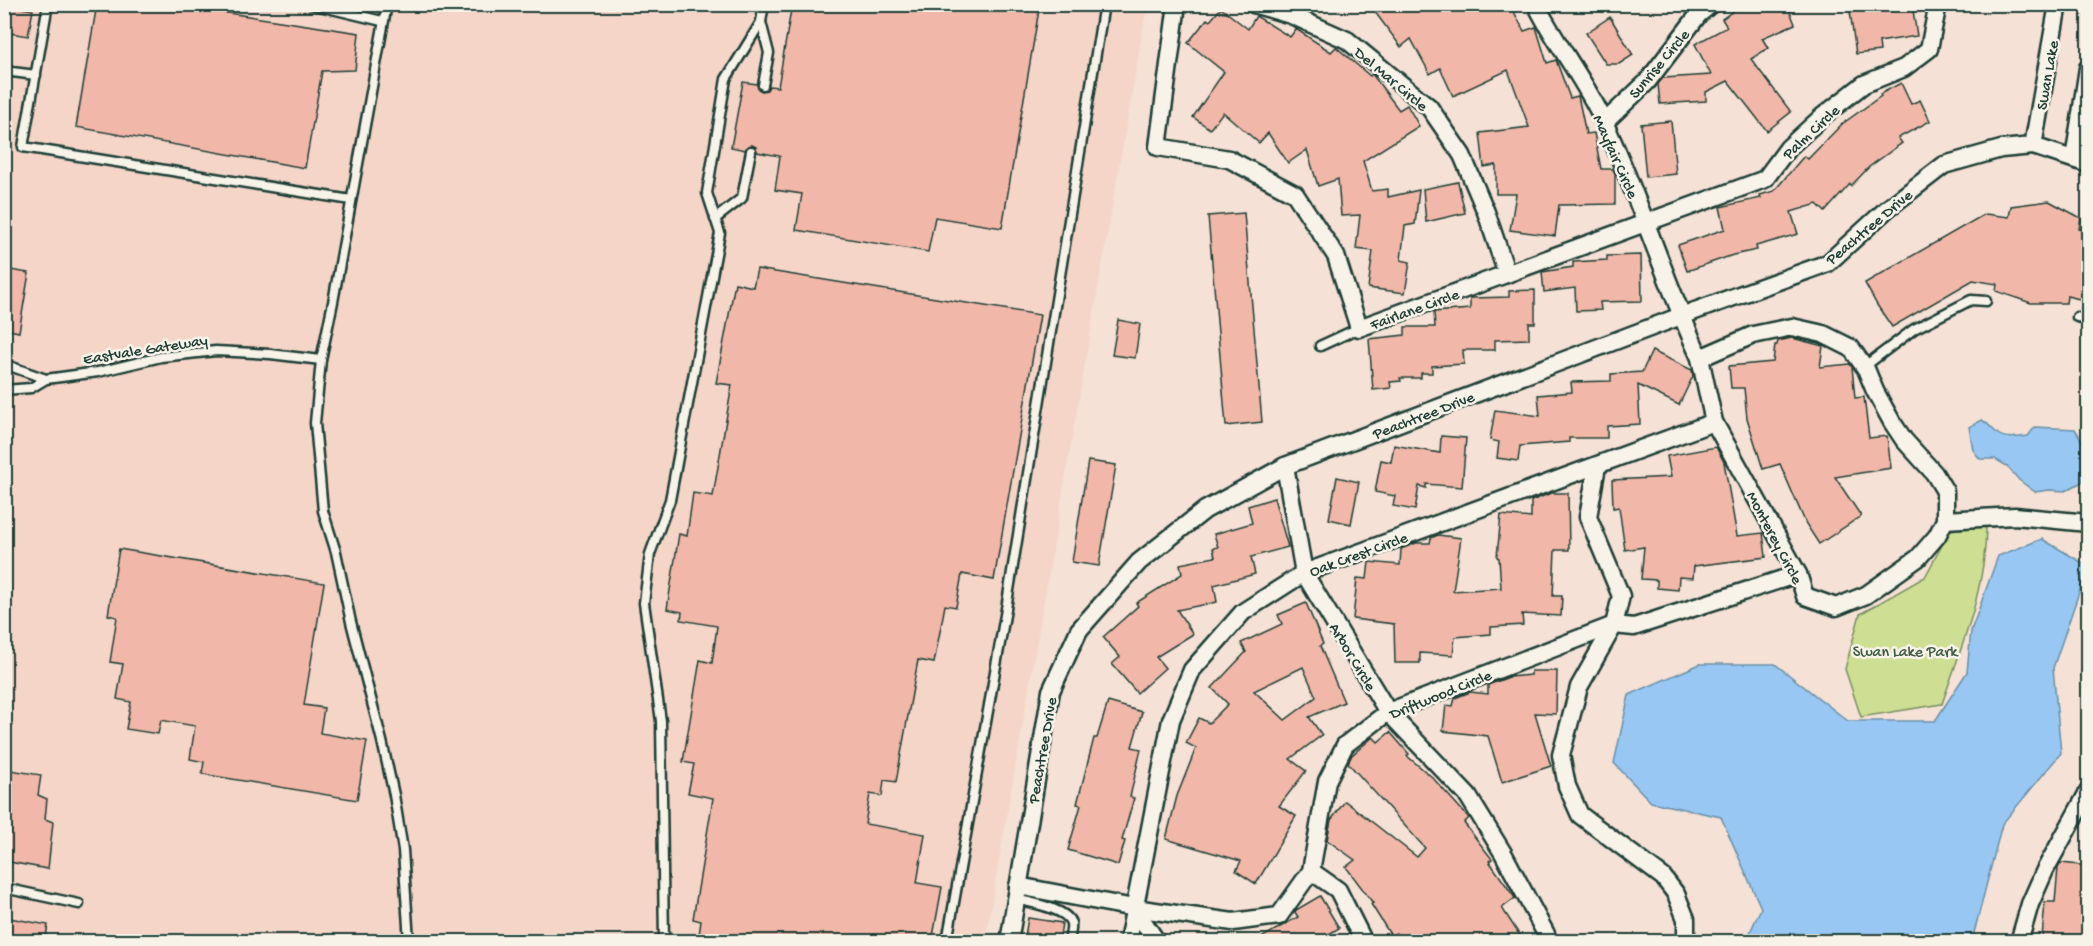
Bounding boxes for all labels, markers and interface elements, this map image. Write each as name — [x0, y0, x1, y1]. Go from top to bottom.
street label: Sunrise Circle — [1626, 26, 1696, 104]
street label: Swan Lake — [2034, 39, 2065, 112]
street label: Del Mar Circle — [1348, 44, 1431, 118]
street label: Palm Circle — [1779, 102, 1846, 166]
street label: Mayfair Circle — [1587, 113, 1641, 203]
street label: Peachtree Drive — [1822, 186, 1918, 271]
street label: Fairlane Circle — [1367, 286, 1463, 337]
street label: Eastvale Gateway — [82, 332, 209, 371]
street label: Peachtree Drive — [1370, 389, 1478, 446]
street label: Monterey Circle — [1740, 489, 1806, 589]
street label: Oak Crest Circle — [1307, 529, 1412, 583]
street label: Arbor Circle — [1323, 620, 1379, 696]
park label: Swan Lake Park — [1853, 644, 1959, 663]
street label: Driftwood Circle — [1387, 667, 1496, 726]
street label: Peachtree Drive — [1026, 695, 1063, 806]

